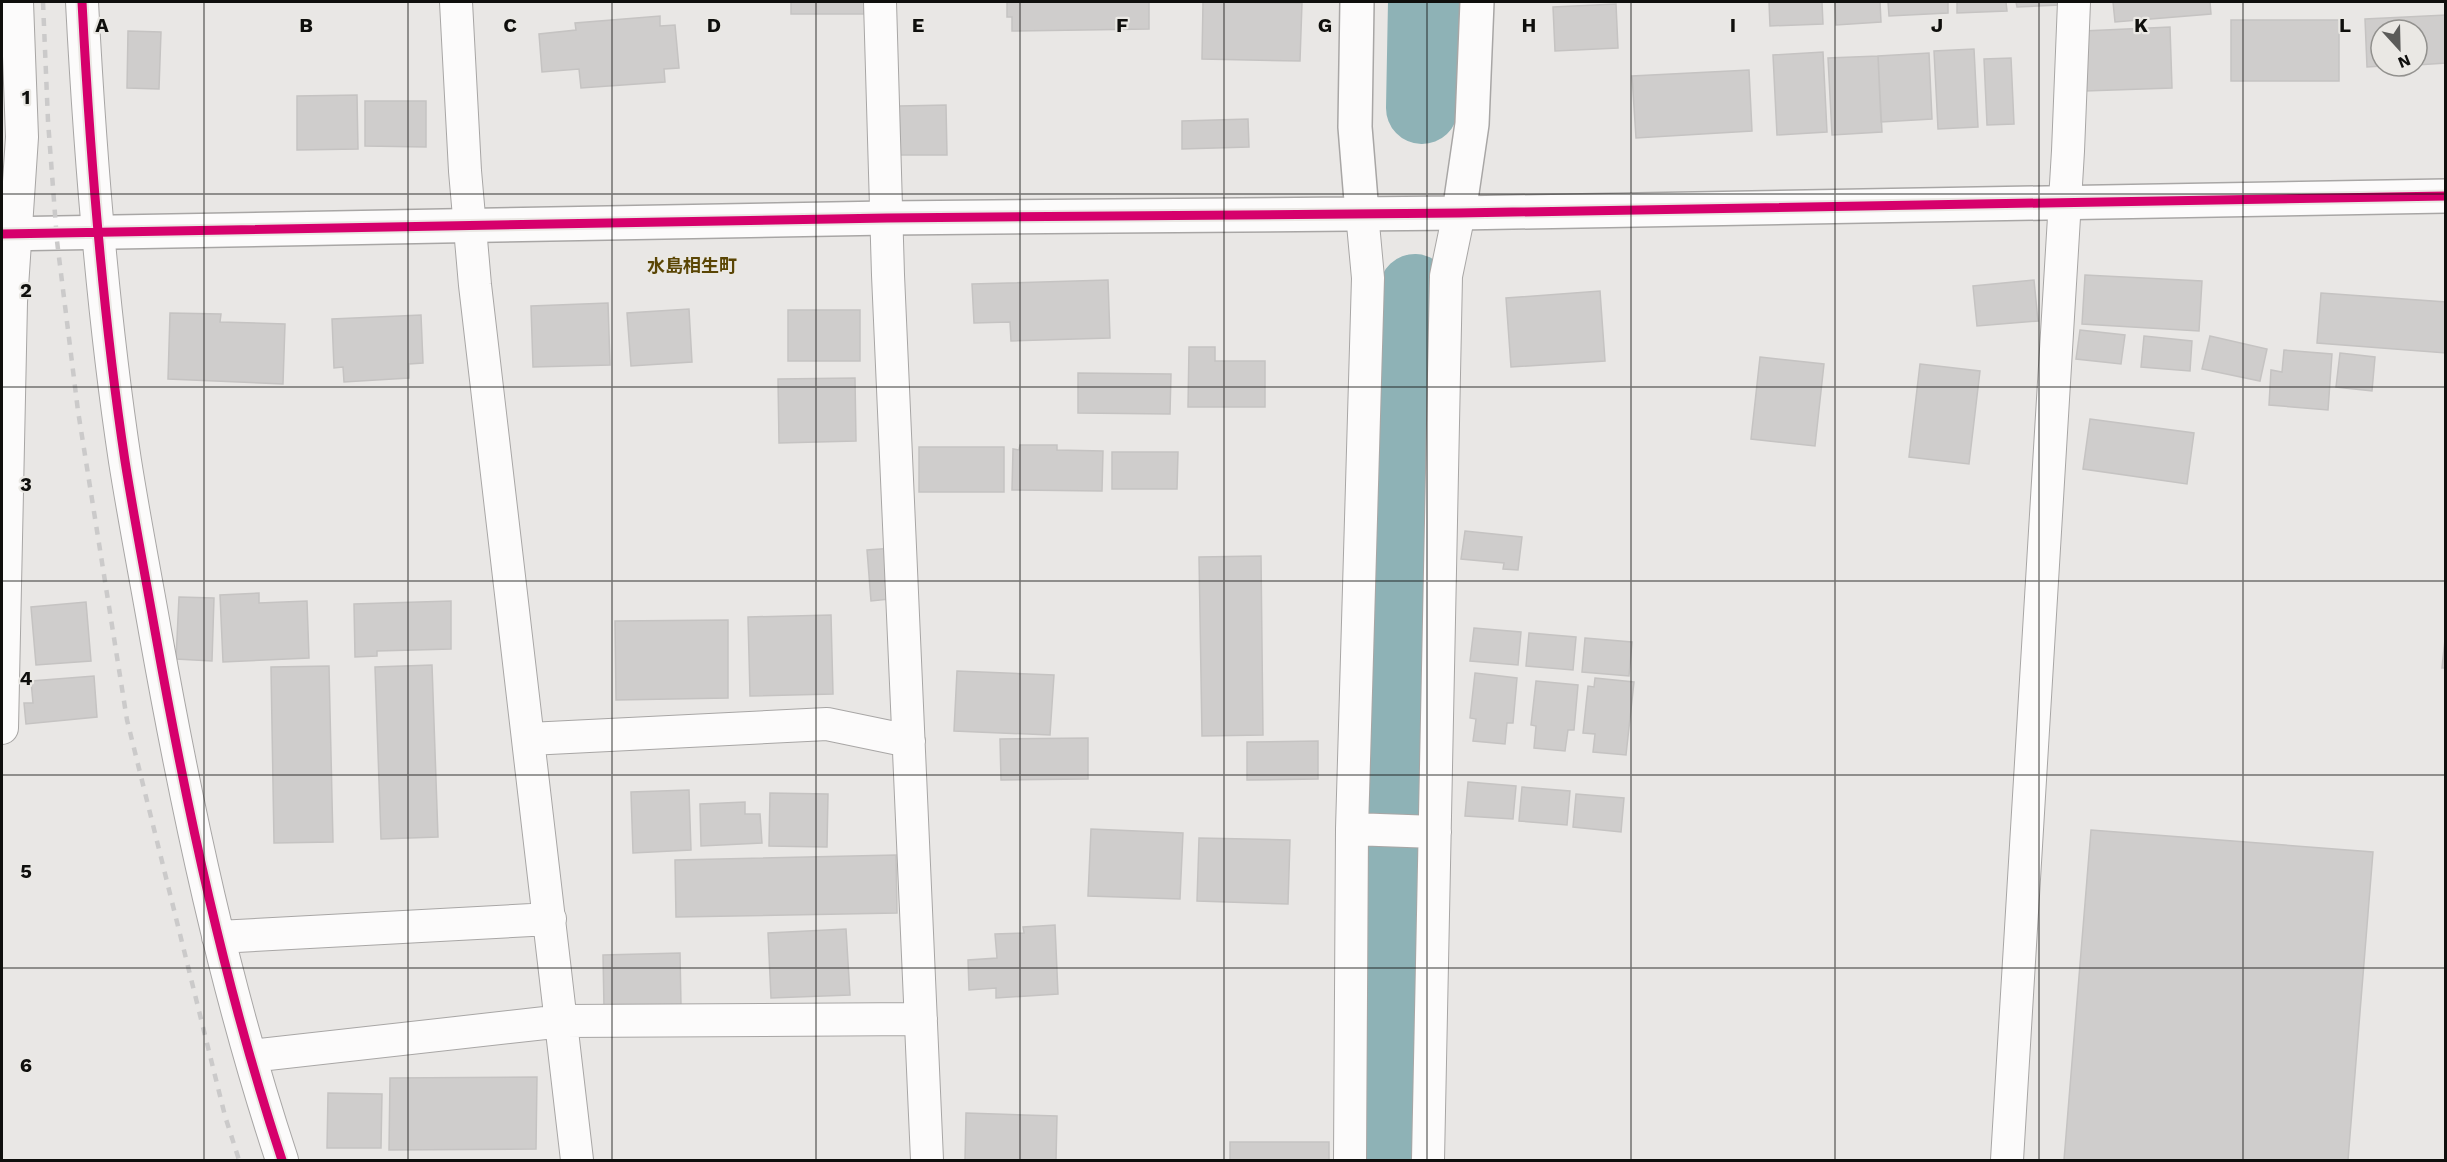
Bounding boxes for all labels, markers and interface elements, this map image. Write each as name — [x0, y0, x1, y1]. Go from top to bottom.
text: A — [95, 13, 109, 37]
text: B — [299, 13, 313, 37]
text: C — [503, 13, 517, 37]
text: D — [707, 13, 721, 37]
text: E — [912, 13, 924, 37]
text: F — [1116, 13, 1128, 37]
text: G — [1318, 13, 1332, 37]
text: H — [1522, 13, 1536, 37]
text: I — [1730, 13, 1736, 37]
text: J — [1931, 13, 1943, 37]
text: K — [2134, 13, 2148, 37]
text: L — [2339, 13, 2351, 37]
north arrow — [2369, 18, 2429, 78]
text: N — [2395, 50, 2413, 72]
text: 1 — [22, 85, 30, 109]
district label: 水島相生町 — [647, 255, 737, 276]
text: 2 — [20, 278, 32, 302]
text: 3 — [20, 472, 32, 496]
text: 4 — [20, 666, 33, 690]
text: 5 — [20, 859, 32, 883]
text: 6 — [20, 1053, 32, 1077]

